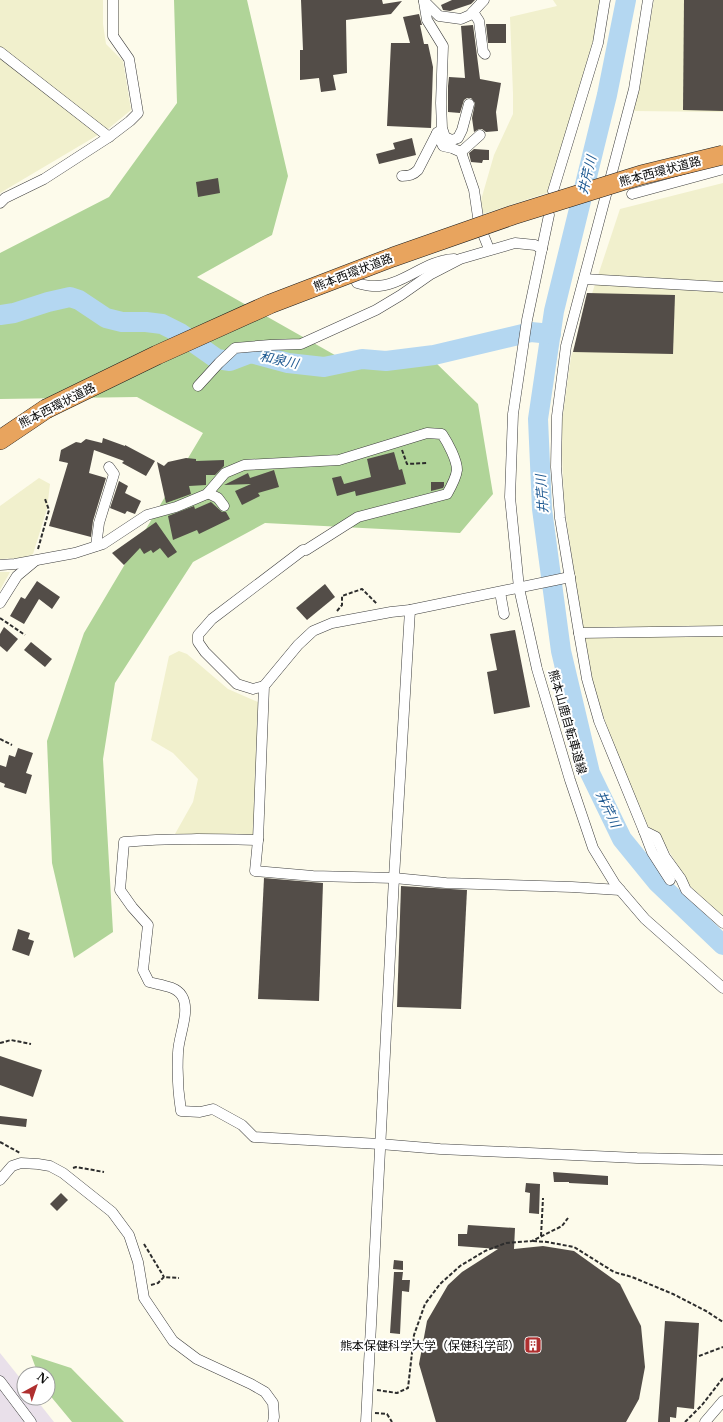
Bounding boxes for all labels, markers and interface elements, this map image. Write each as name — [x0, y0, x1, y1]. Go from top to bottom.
water label: 井芹川 — [574, 152, 600, 196]
street label: 熊本西環状道路 — [617, 153, 703, 189]
street label: 熊本西環状道路 — [311, 250, 395, 294]
water label: 和泉川 — [258, 348, 302, 373]
street label: 熊本西環状道路 — [16, 379, 98, 431]
water label: 井芹川 — [532, 472, 552, 514]
street label: 熊本山鹿自転車道線 — [546, 668, 590, 776]
water label: 井芹川 — [592, 788, 625, 832]
building icon: 熊本保健科学大学（保健科学部） — [523, 1335, 543, 1355]
place label: 熊本保健科学大学（保健科学部） — [340, 1338, 520, 1353]
north arrow — [16, 1366, 56, 1406]
text: N — [34, 1370, 51, 1387]

